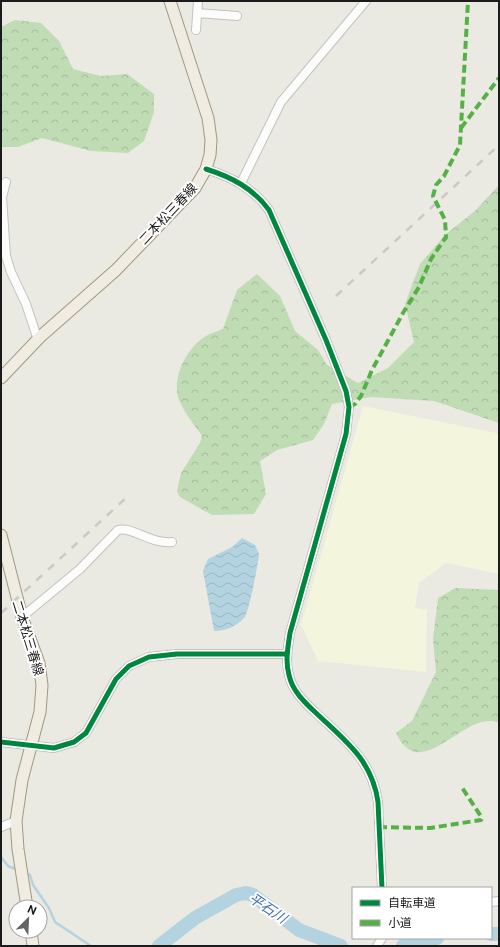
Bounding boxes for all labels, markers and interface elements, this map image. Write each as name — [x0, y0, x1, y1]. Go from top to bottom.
street label: 二本松三春線 — [136, 180, 200, 248]
street label: 二本松三春線 — [9, 599, 47, 677]
legend — [352, 887, 492, 939]
water label: 平石川 — [246, 890, 292, 927]
text: 自転車道 — [388, 896, 436, 910]
north arrow — [8, 899, 48, 939]
text: N — [26, 903, 38, 917]
text: 小道 — [388, 916, 412, 930]

